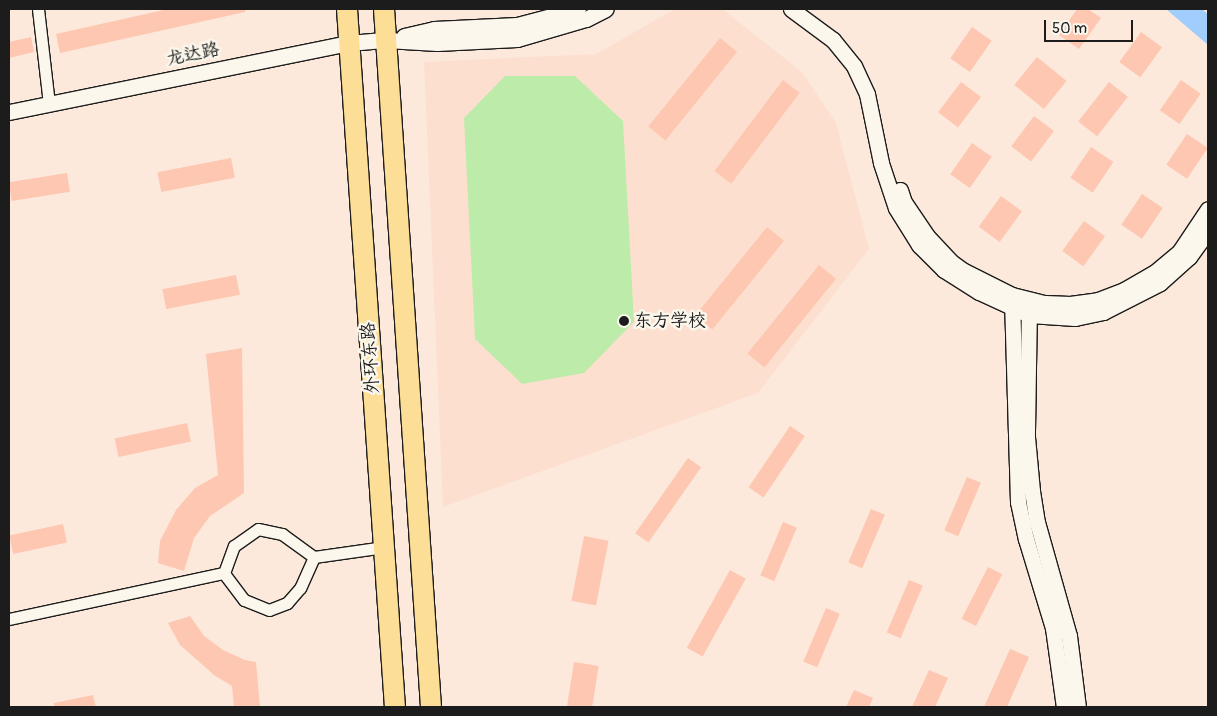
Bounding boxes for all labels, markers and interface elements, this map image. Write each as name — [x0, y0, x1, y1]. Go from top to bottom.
scale bar — [1047, 10, 1136, 42]
text: 50 m — [1052, 19, 1087, 38]
street label: 龙达路 — [164, 39, 222, 71]
place label: 东方学校 — [634, 310, 706, 332]
marker: 东方学校 — [618, 315, 630, 327]
street label: 外环东路 — [358, 321, 384, 395]

